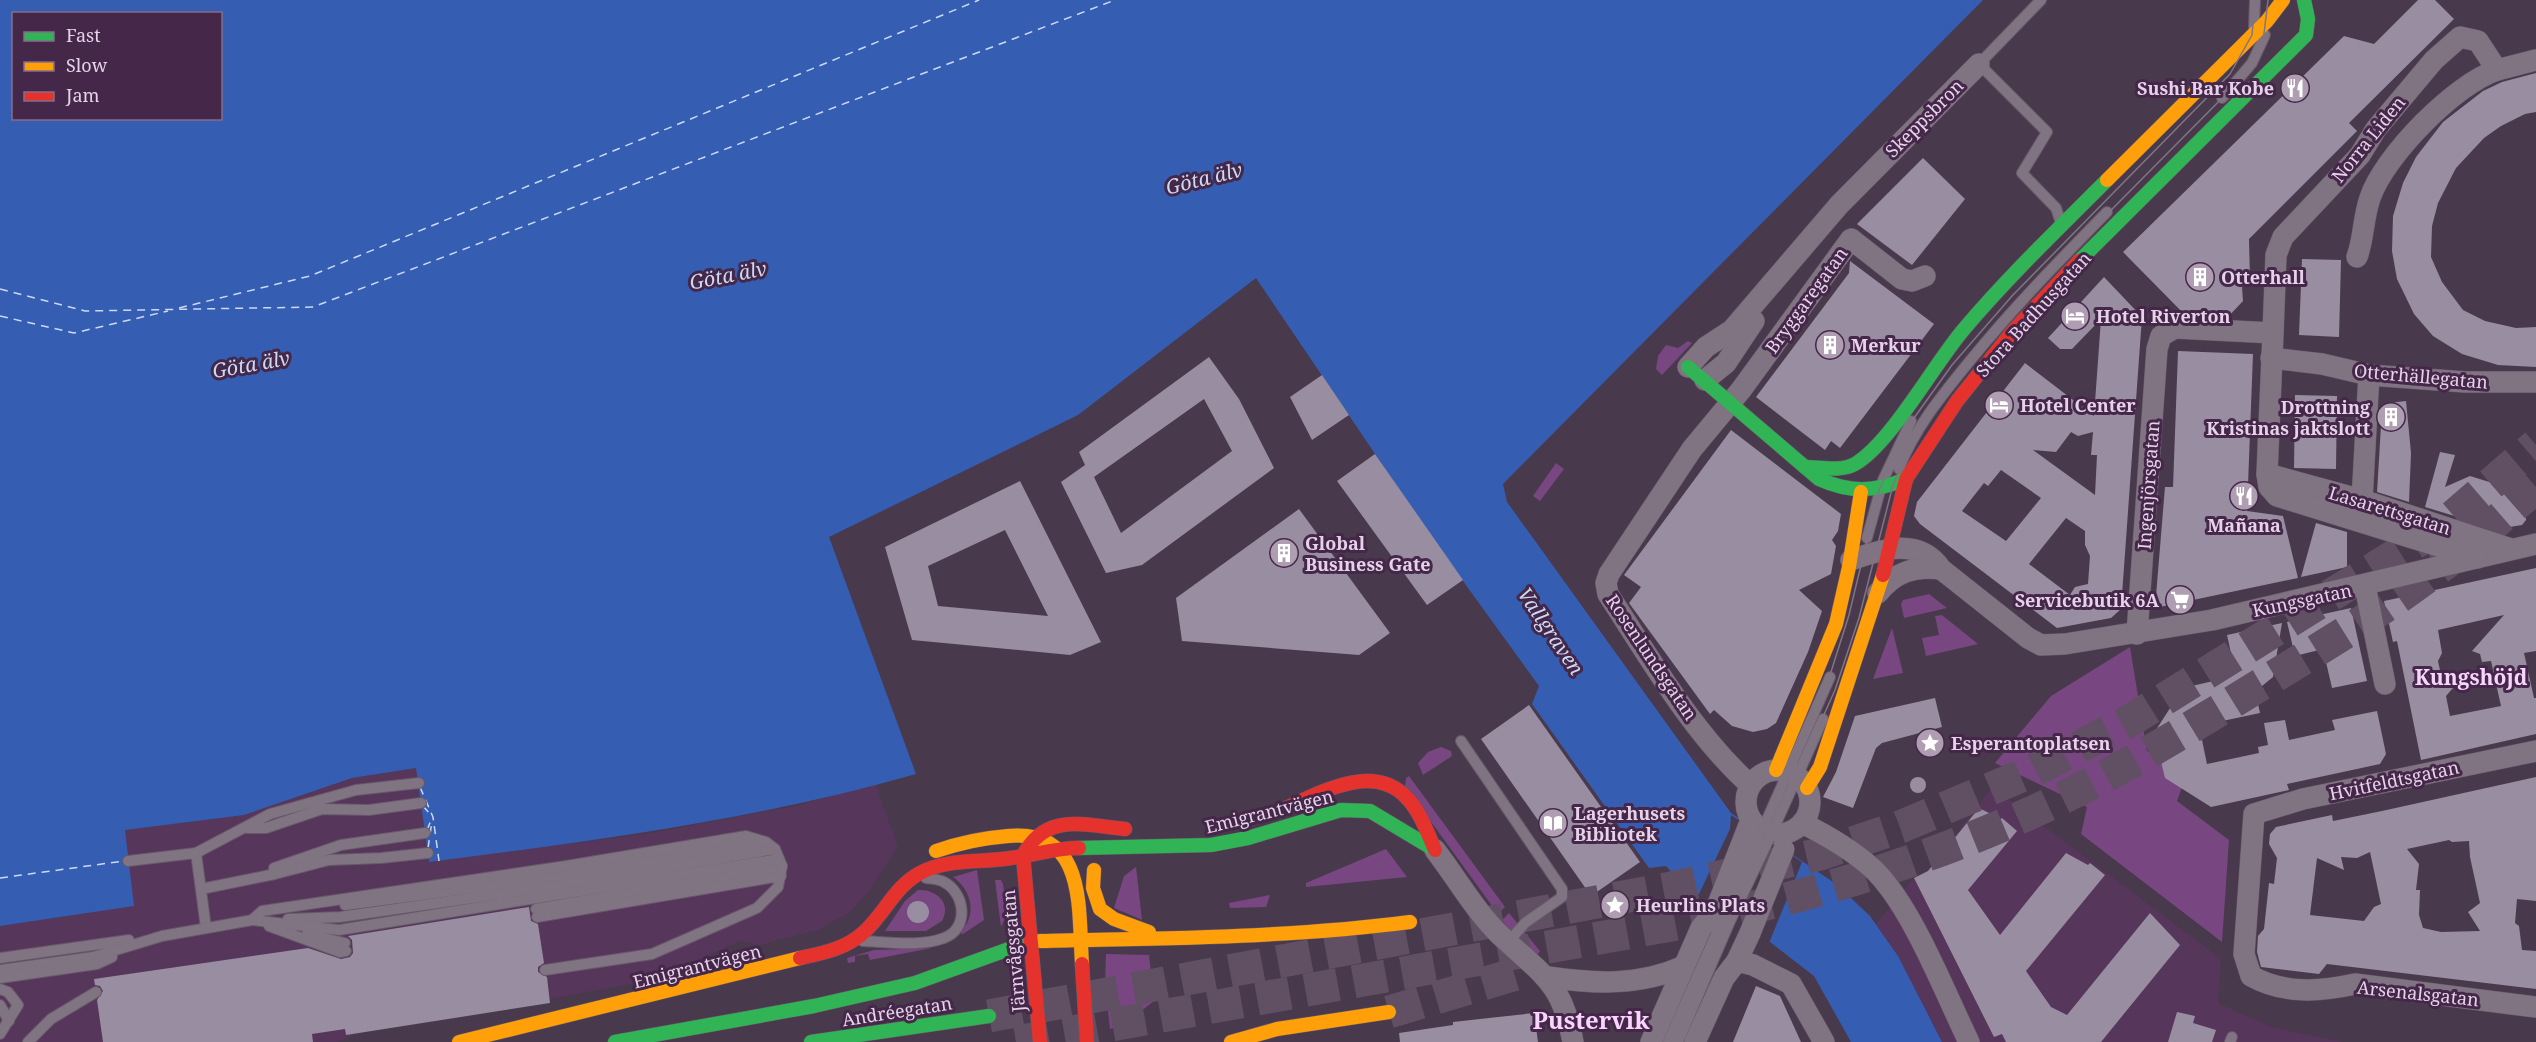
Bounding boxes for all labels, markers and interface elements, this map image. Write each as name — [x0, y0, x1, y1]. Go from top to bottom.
legend — [12, 12, 222, 120]
text: Fast — [66, 23, 101, 47]
text: Slow — [66, 53, 108, 77]
restaurant icon: Sushi Bar Kobe — [2279, 72, 2311, 104]
street label: Skeppsbron — [1880, 73, 1969, 162]
place label: Sushi Bar Kobe — [2137, 76, 2274, 100]
text: Jam — [65, 83, 100, 107]
street label: Norra Liden — [2326, 90, 2411, 187]
water label: Göta älv — [1163, 155, 1245, 201]
street label: Bryggaregatan — [1759, 242, 1853, 358]
street label: Stora Badhusgatan — [1970, 246, 2096, 382]
water label: Göta älv — [687, 254, 769, 296]
building icon: Otterhall — [2184, 261, 2216, 293]
place label: Otterhall — [2221, 265, 2306, 289]
hotel icon: Hotel Riverton — [2059, 300, 2091, 332]
place label: Hotel Riverton — [2096, 304, 2231, 328]
building icon: Merkur — [1814, 329, 1846, 361]
place label: Merkur — [1851, 333, 1921, 357]
water label: Göta älv — [210, 344, 292, 384]
street label: Otterhällegatan — [2353, 358, 2489, 394]
hotel icon: Hotel Center — [1983, 389, 2015, 421]
place label: Hotel Center — [2020, 393, 2136, 417]
place label: Drottning Kristinas jaktslott — [2206, 395, 2371, 440]
building icon: Drottning Kristinas jaktslott — [2375, 401, 2407, 433]
street label: Ingenjörsgatan — [2132, 419, 2165, 550]
restaurant icon: Mañana — [2228, 480, 2260, 512]
street label: Lasarettsgatan — [2326, 480, 2454, 540]
place label: Mañana — [2207, 513, 2281, 537]
place label: Global Business Gate — [1305, 531, 1431, 576]
building icon: Global Business Gate — [1268, 537, 1300, 569]
street label: Kungsgatan — [2250, 578, 2354, 622]
water label: Vallgraven — [1512, 582, 1590, 680]
supermarket icon: Servicebutik 6A — [2164, 584, 2196, 616]
place label: Servicebutik 6A — [2015, 588, 2159, 612]
street label: Rosenlundsgatan — [1601, 589, 1703, 725]
district label: Kungshöjd — [2415, 663, 2528, 691]
place icon: Esperantoplatsen — [1914, 727, 1946, 759]
place label: Esperantoplatsen — [1951, 731, 2111, 755]
street label: Hvitfeldtsgatan — [2327, 754, 2461, 805]
street label: Emigrantvägen — [1202, 783, 1336, 839]
place label: Lagerhusets Bibliotek — [1574, 801, 1686, 846]
library icon: Lagerhusets Bibliotek — [1537, 807, 1569, 839]
street label: Järnvågsgatan — [996, 888, 1030, 1014]
place icon: Heurlins Plats — [1599, 889, 1631, 921]
place label: Heurlins Plats — [1636, 893, 1765, 917]
street label: Emigrantvägen — [630, 938, 764, 994]
street label: Arsenalsgatan — [2356, 975, 2480, 1011]
street label: Andréegatan — [840, 990, 954, 1032]
district label: Pustervik — [1532, 1003, 1650, 1036]

